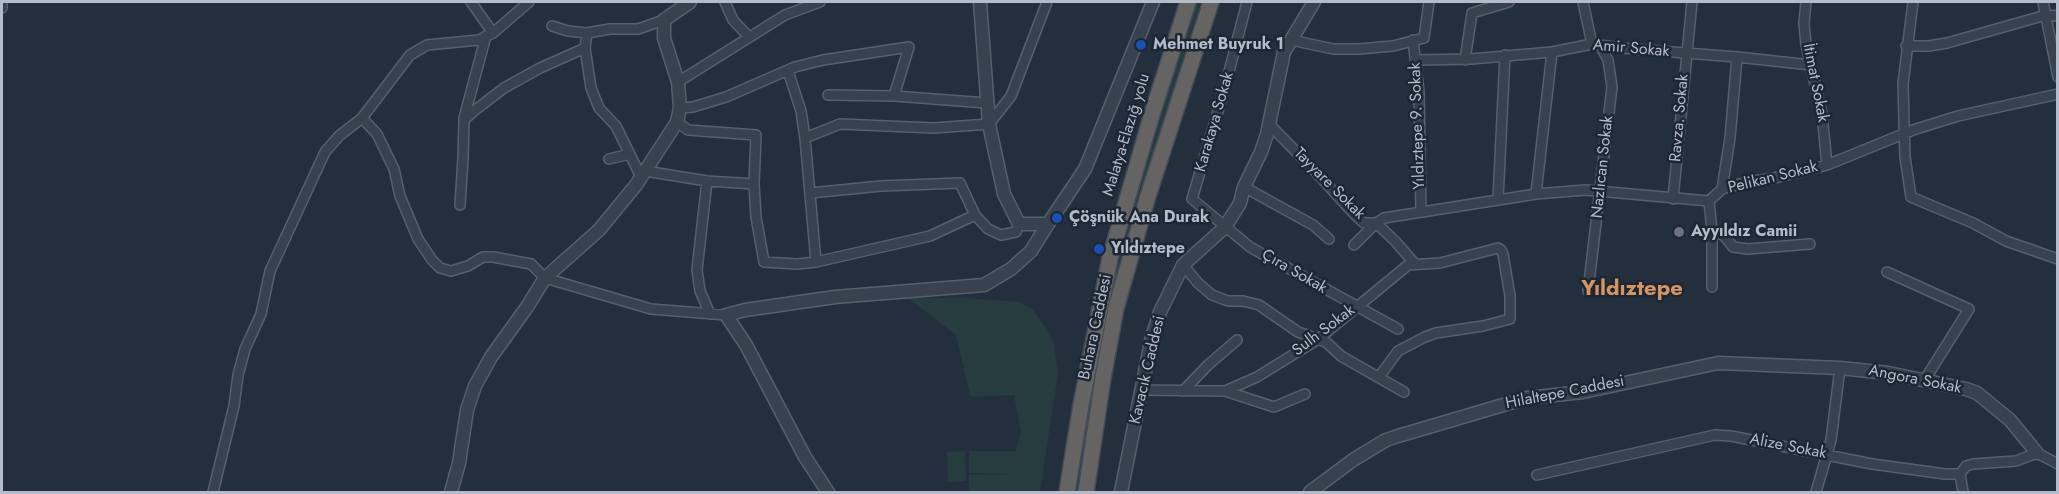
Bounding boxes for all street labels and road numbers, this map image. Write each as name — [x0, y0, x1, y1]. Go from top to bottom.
street label: Amir Sokak — [1592, 36, 1670, 62]
street label: İtimat Sokak — [1798, 42, 1832, 124]
street label: Yıldıztepe 9. Sokak — [1406, 62, 1430, 190]
street label: Karakaya Sokak — [1192, 70, 1238, 174]
street label: Malatya-Elazığ yolu — [1099, 71, 1155, 199]
street label: Ravza. Sokak — [1667, 73, 1693, 163]
street label: Nazlıcan Sokak — [1588, 115, 1618, 219]
street label: Tayyare Sokak — [1289, 144, 1369, 224]
street label: Pelikan Sokak — [1726, 158, 1820, 198]
street label: Çıra Sokak — [1258, 246, 1330, 298]
street label: Buhara Caddesi — [1075, 273, 1117, 381]
street label: Sulh Sokak — [1289, 301, 1359, 361]
street label: Kavacık Caddesi — [1126, 314, 1170, 426]
street label: Angora Sokak — [1867, 362, 1963, 398]
street label: Hilaltepe Caddesi — [1504, 372, 1626, 414]
street label: Alize Sokak — [1748, 430, 1828, 464]

